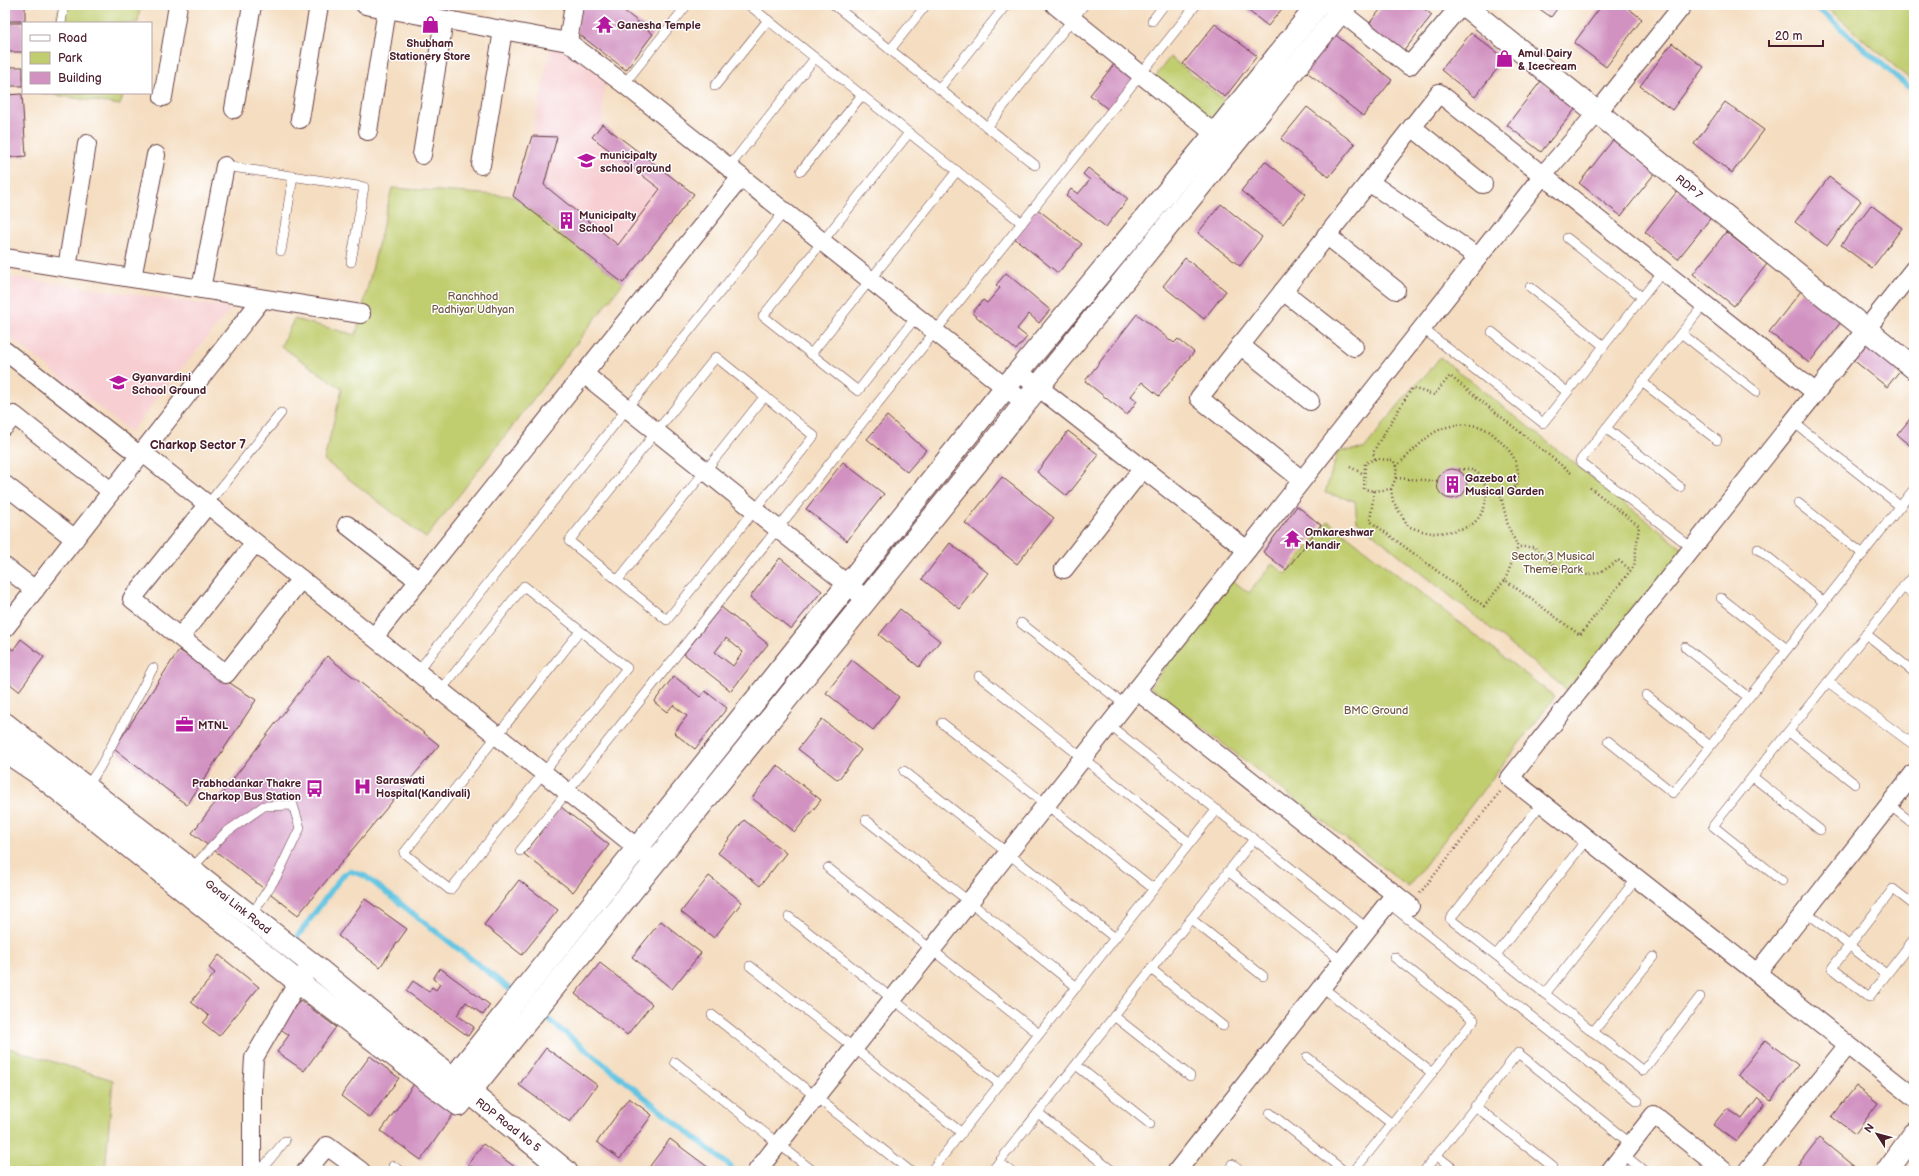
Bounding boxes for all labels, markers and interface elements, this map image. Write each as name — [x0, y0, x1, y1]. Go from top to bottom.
shop icon: Shubham Stationery Store — [420, 15, 440, 35]
temple icon: Ganesha Temple — [594, 15, 614, 35]
place label: Ganesha Temple — [617, 19, 701, 32]
legend — [22, 22, 152, 94]
scale bar — [1769, 22, 1823, 48]
text: 20 m — [1775, 29, 1802, 44]
text: Road — [58, 31, 87, 46]
place label: Shubham Stationery Store — [390, 37, 470, 63]
place label: Amul Dairy & Icecream — [1517, 47, 1577, 73]
shop icon: Amul Dairy & Icecream — [1495, 49, 1515, 69]
text: Park — [58, 51, 82, 66]
text: Building — [58, 71, 102, 86]
place label: municipalty school ground — [600, 149, 671, 175]
school or university icon: municipalty school ground — [577, 151, 597, 171]
street label: RDP 7 — [1673, 172, 1706, 202]
place label: Municipalty School — [579, 209, 636, 235]
building icon: Municipalty School — [556, 211, 576, 231]
park label: Ranchhod Padhiyar Udhyan — [431, 290, 515, 316]
place label: Gyanvardini School Ground — [132, 371, 206, 397]
school or university icon: Gyanvardini School Ground — [109, 373, 129, 393]
district label: Charkop Sector 7 — [150, 438, 246, 453]
place label: Gazebo at Musical Garden — [1465, 472, 1544, 498]
building icon: Gazebo at Musical Garden — [1442, 474, 1462, 494]
place label: Omkareshwar Mandir — [1305, 526, 1375, 552]
temple icon: Omkareshwar Mandir — [1282, 528, 1302, 548]
park label: Sector 3 Musical Theme Park — [1511, 550, 1595, 576]
park label: BMC Ground — [1344, 704, 1408, 717]
office icon: MTNL — [175, 715, 195, 735]
place label: MTNL — [198, 719, 229, 732]
place label: Saraswati Hospital(Kandivali) — [376, 774, 471, 800]
hospital icon: Saraswati Hospital(Kandivali) — [353, 776, 373, 796]
place label: Prabhodankar Thakre Charkop Bus Station — [192, 777, 301, 803]
bus stop icon: Prabhodankar Thakre Charkop Bus Station — [304, 779, 324, 799]
street label: Gorai Link Road — [202, 877, 274, 937]
street label: RDP Road No 5 — [473, 1096, 543, 1154]
north arrow — [1857, 1114, 1897, 1154]
text: N — [1862, 1121, 1877, 1136]

